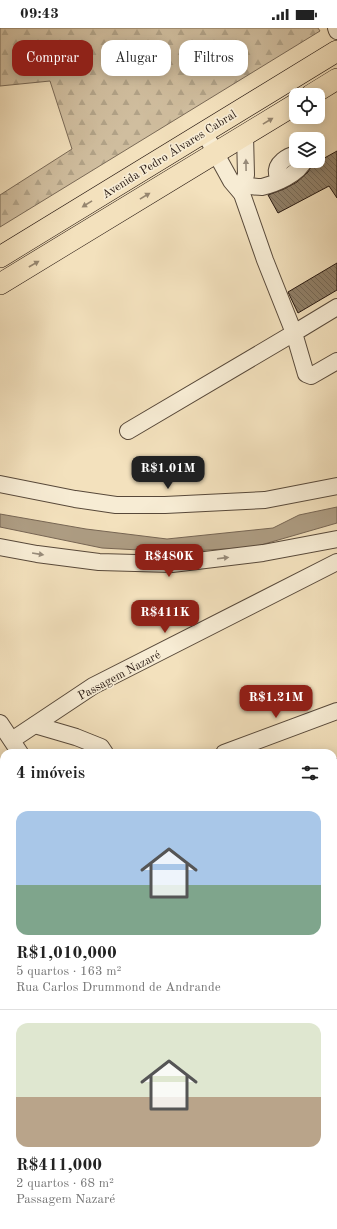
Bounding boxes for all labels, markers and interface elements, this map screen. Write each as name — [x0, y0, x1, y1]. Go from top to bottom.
text: 09:43 — [20, 7, 59, 22]
chip: Comprar — [12, 40, 93, 76]
chip: Alugar — [101, 40, 171, 76]
chip: Filtros — [179, 40, 248, 76]
map controls — [289, 88, 325, 168]
button: locate — [289, 88, 325, 124]
street label: Avenida Pedro Álvares Cabral — [99, 106, 239, 201]
one-way arrow — [262, 118, 274, 125]
button: layers — [289, 132, 325, 168]
one-way arrow — [243, 158, 249, 171]
one-way arrow — [139, 193, 151, 200]
one-way arrow — [82, 200, 93, 207]
one-way arrow — [29, 260, 39, 268]
pin: R$1.01M — [131, 456, 205, 490]
text: R$1.01M — [141, 462, 195, 475]
pin: R$480K — [136, 544, 202, 578]
text: R$480K — [144, 550, 194, 563]
one-way arrow — [32, 552, 44, 558]
one-way arrow — [217, 555, 229, 561]
pin: R$411K — [132, 600, 198, 634]
text: R$411K — [140, 606, 190, 619]
street label: Passagem Nazaré — [76, 649, 163, 703]
pin: R$1.21M — [239, 685, 313, 719]
text: R$1.21M — [249, 691, 303, 704]
icon: filters — [299, 762, 321, 784]
text: 4 imóveis — [16, 765, 85, 782]
icon: home — [133, 837, 205, 909]
text: R$1,010,000 — [16, 945, 117, 962]
text: 5 quartos · 163 m² — [16, 965, 121, 978]
text: Rua Carlos Drummond de Andrande — [16, 981, 221, 994]
icon: home — [133, 1049, 205, 1121]
text: R$411,000 — [16, 1157, 102, 1174]
text: 2 quartos · 68 m² — [16, 1177, 114, 1190]
text: Passagem Nazaré — [16, 1193, 115, 1206]

